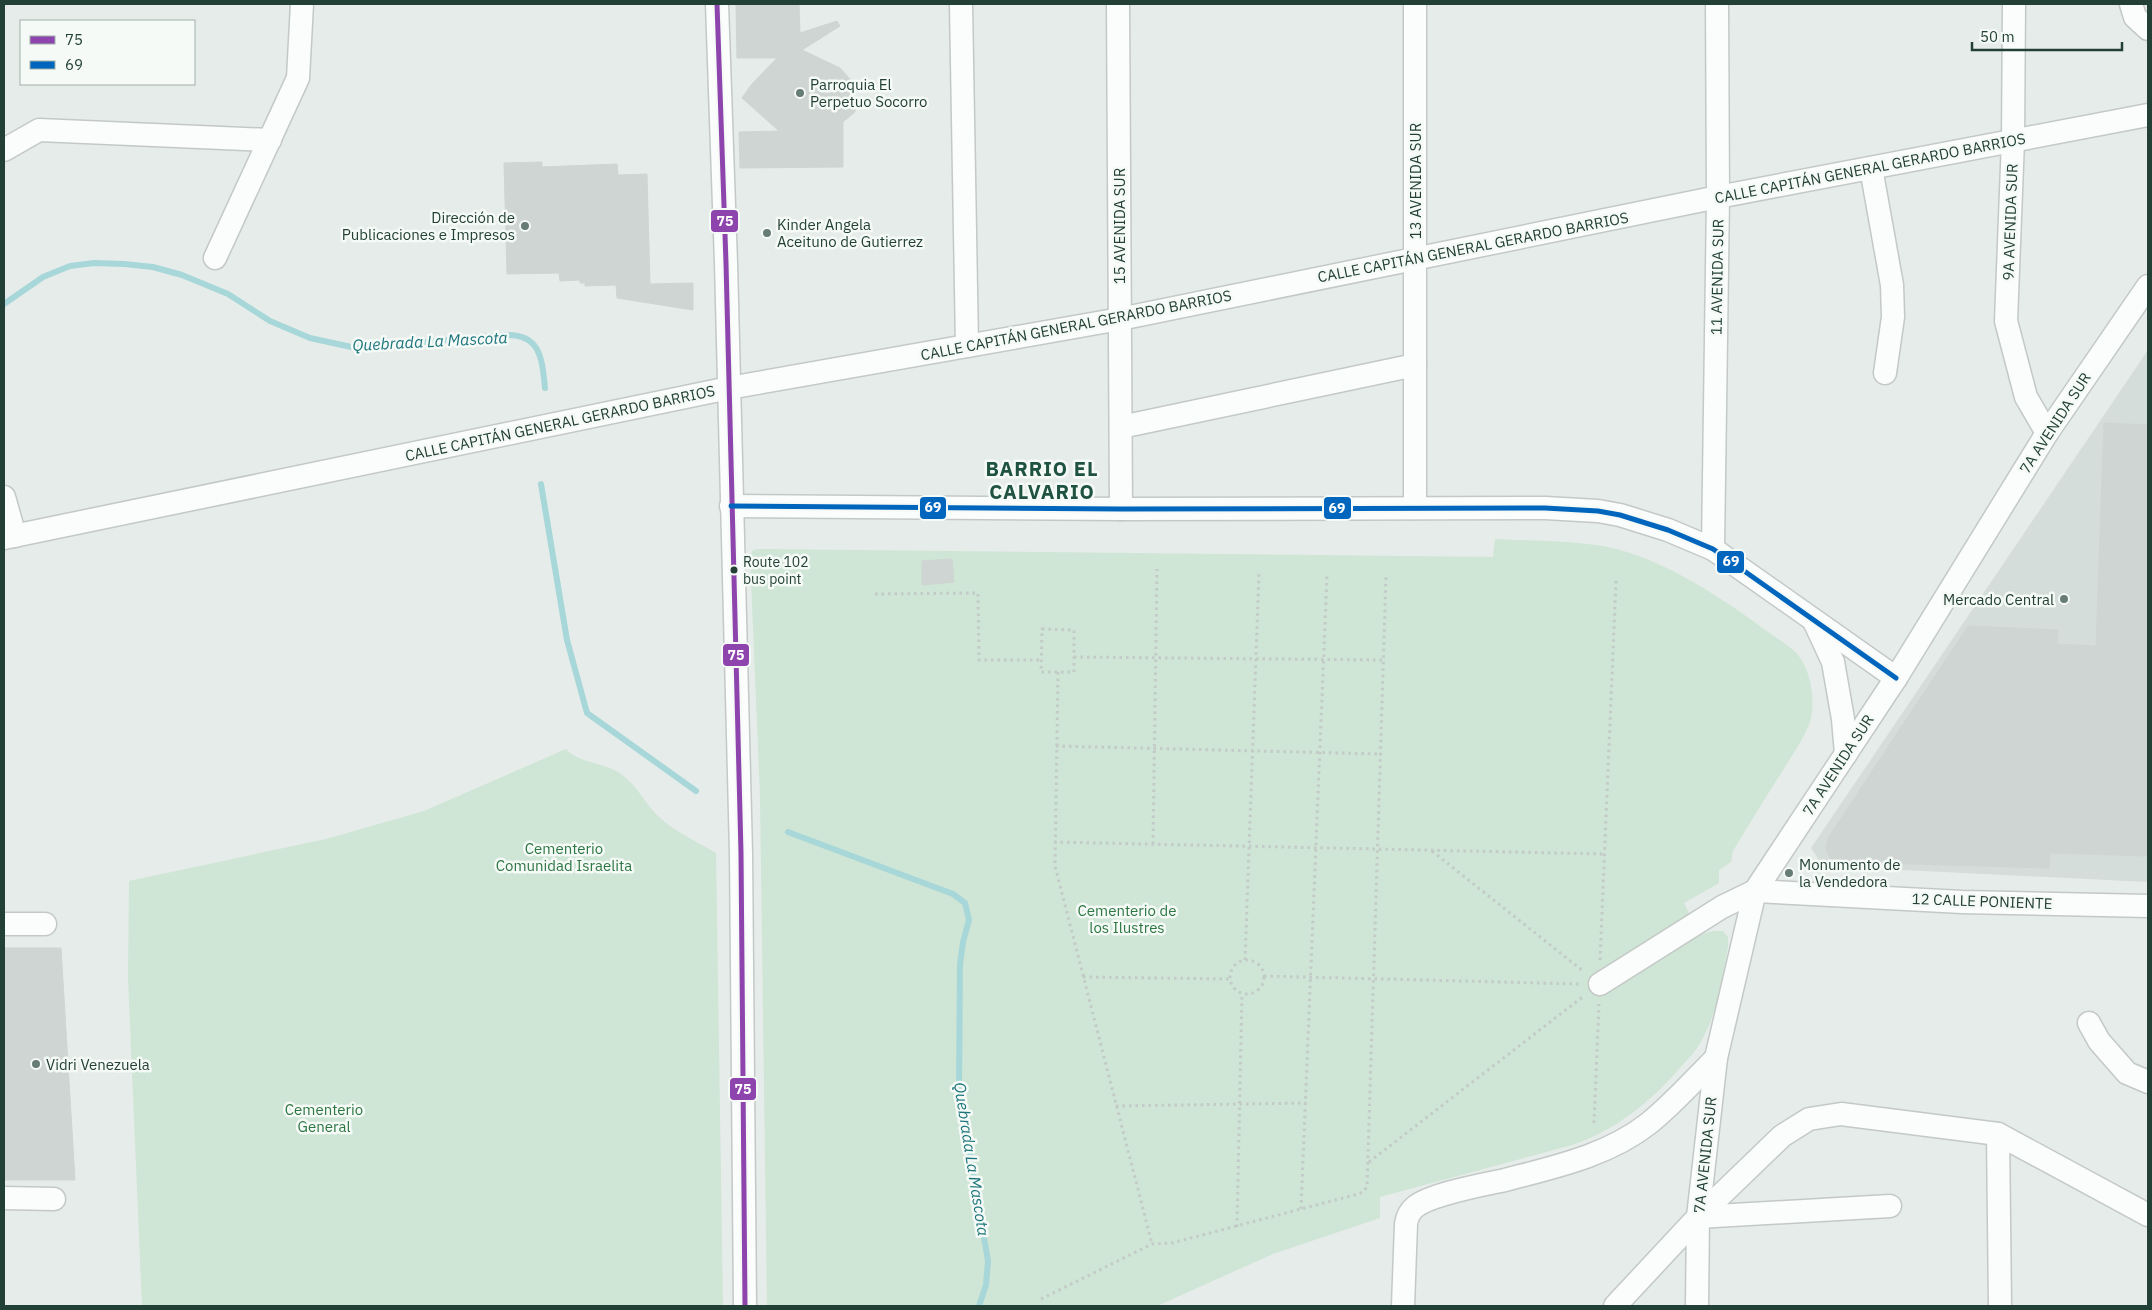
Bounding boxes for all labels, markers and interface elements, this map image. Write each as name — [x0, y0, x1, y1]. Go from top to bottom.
legend — [20, 20, 195, 85]
scale bar — [1972, 20, 2122, 52]
text: 50 m — [1980, 27, 2015, 46]
text: 75 — [65, 30, 83, 49]
text: 69 — [65, 55, 83, 74]
place label: Parroquia El Perpetuo Socorro — [810, 75, 928, 111]
marker: Parroquia El Perpetuo Socorro — [794, 87, 806, 99]
street label: 13 AVENIDA SUR — [1406, 123, 1425, 239]
street label: CALLE CAPITÁN GENERAL GERARDO BARRIOS — [1713, 128, 2027, 208]
street label: 9A AVENIDA SUR — [1998, 163, 2022, 281]
street label: 15 AVENIDA SUR — [1110, 168, 1129, 284]
street label: CALLE CAPITÁN GENERAL GERARDO BARRIOS — [1316, 207, 1630, 287]
place label: Dirección de Publicaciones e Impresos — [342, 208, 515, 244]
line badge: 75 — [710, 209, 739, 233]
text: 75 — [717, 212, 733, 230]
place label: Kinder Angela Aceituno de Gutierrez — [777, 215, 923, 251]
street label: 11 AVENIDA SUR — [1706, 219, 1728, 335]
marker: Dirección de Publicaciones e Impresos — [519, 220, 531, 232]
marker: Kinder Angela Aceituno de Gutierrez — [761, 227, 773, 239]
street label: CALLE CAPITÁN GENERAL GERARDO BARRIOS — [919, 285, 1233, 365]
water label: Quebrada La Mascota — [352, 327, 508, 355]
street label: 7A AVENIDA SUR — [2015, 369, 2095, 477]
street label: CALLE CAPITÁN GENERAL GERARDO BARRIOS — [403, 381, 717, 465]
district label: BARRIO EL CALVARIO — [985, 455, 1099, 505]
line badge: 69 — [919, 496, 947, 520]
line badge: 69 — [1323, 496, 1352, 520]
text: 69 — [925, 498, 941, 516]
text: 69 — [1329, 499, 1345, 517]
line badge: 69 — [1716, 550, 1745, 574]
text: 69 — [1723, 552, 1739, 570]
place label: Route 102 bus point — [743, 553, 809, 588]
marker: Route 102 bus point — [729, 565, 739, 575]
place label: Mercado Central — [1943, 590, 2054, 609]
marker: Mercado Central — [2058, 593, 2070, 605]
line badge: 75 — [722, 643, 750, 667]
text: 75 — [728, 646, 744, 664]
street label: 7A AVENIDA SUR — [1798, 711, 1878, 819]
park label: Cementerio Comunidad Israelita — [496, 839, 632, 875]
place label: Monumento de la Vendedora — [1799, 855, 1901, 891]
marker: Monumento de la Vendedora — [1783, 867, 1795, 879]
street label: 12 CALLE PONIENTE — [1911, 889, 2053, 913]
park label: Cementerio de los Ilustres — [1078, 901, 1176, 937]
place label: Vidri Venezuela — [46, 1055, 150, 1074]
marker: Vidri Venezuela — [30, 1058, 42, 1070]
line badge: 75 — [729, 1077, 757, 1101]
text: 75 — [735, 1080, 751, 1098]
water label: Quebrada La Mascota — [950, 1081, 994, 1237]
street label: 7A AVENIDA SUR — [1689, 1096, 1721, 1214]
park label: Cementerio General — [285, 1100, 363, 1136]

